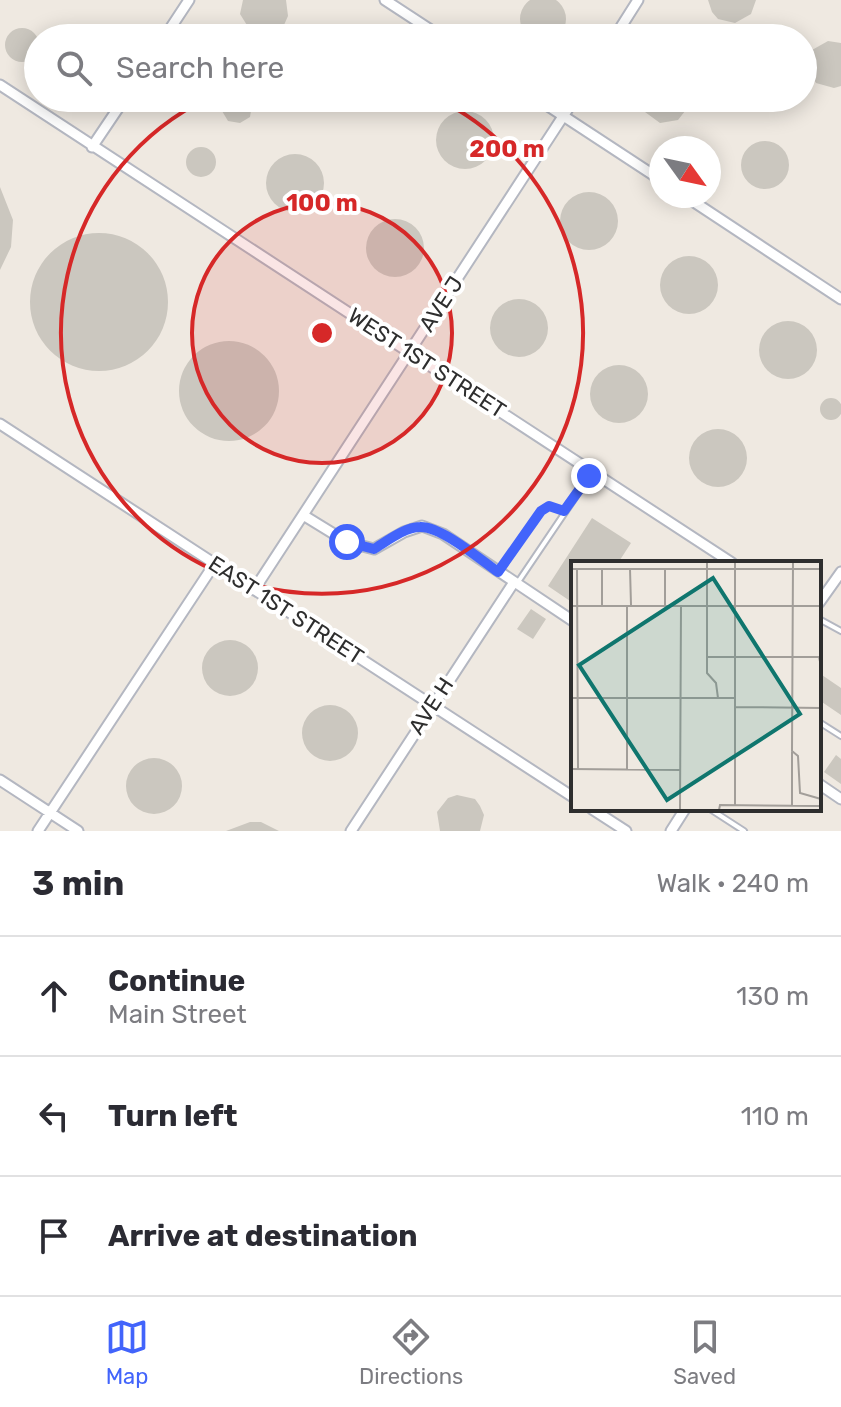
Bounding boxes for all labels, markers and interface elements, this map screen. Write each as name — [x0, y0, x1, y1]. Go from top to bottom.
search box — [24, 24, 817, 112]
icon: search — [52, 46, 96, 90]
text: Search here — [116, 50, 284, 86]
text: 200 m — [469, 135, 545, 163]
north arrow — [649, 136, 721, 208]
text: 100 m — [286, 189, 358, 217]
street label: AVE J — [413, 271, 469, 337]
street label: WEST 1ST STREET — [343, 302, 511, 424]
centre of rings — [308, 319, 336, 347]
route end — [571, 458, 607, 494]
route start — [329, 524, 365, 560]
street label: EAST 1ST STREET — [203, 550, 369, 670]
inset map — [571, 561, 821, 811]
street label: AVE H — [403, 672, 459, 740]
text: 3 min — [32, 863, 124, 904]
text: Walk · 240 m — [656, 868, 809, 899]
text: Continue — [108, 963, 245, 999]
icon: ahead — [32, 974, 76, 1018]
text: 130 m — [736, 981, 809, 1012]
text: Main Street — [108, 999, 247, 1030]
icon: left — [32, 1094, 76, 1138]
text: Turn left — [108, 1098, 238, 1134]
text: 110 m — [741, 1101, 809, 1132]
icon: arrive — [32, 1214, 76, 1258]
text: Arrive at destination — [108, 1218, 418, 1254]
tab: Map — [105, 1315, 149, 1390]
tab: Directions — [359, 1315, 463, 1390]
tab: Saved — [673, 1315, 736, 1390]

